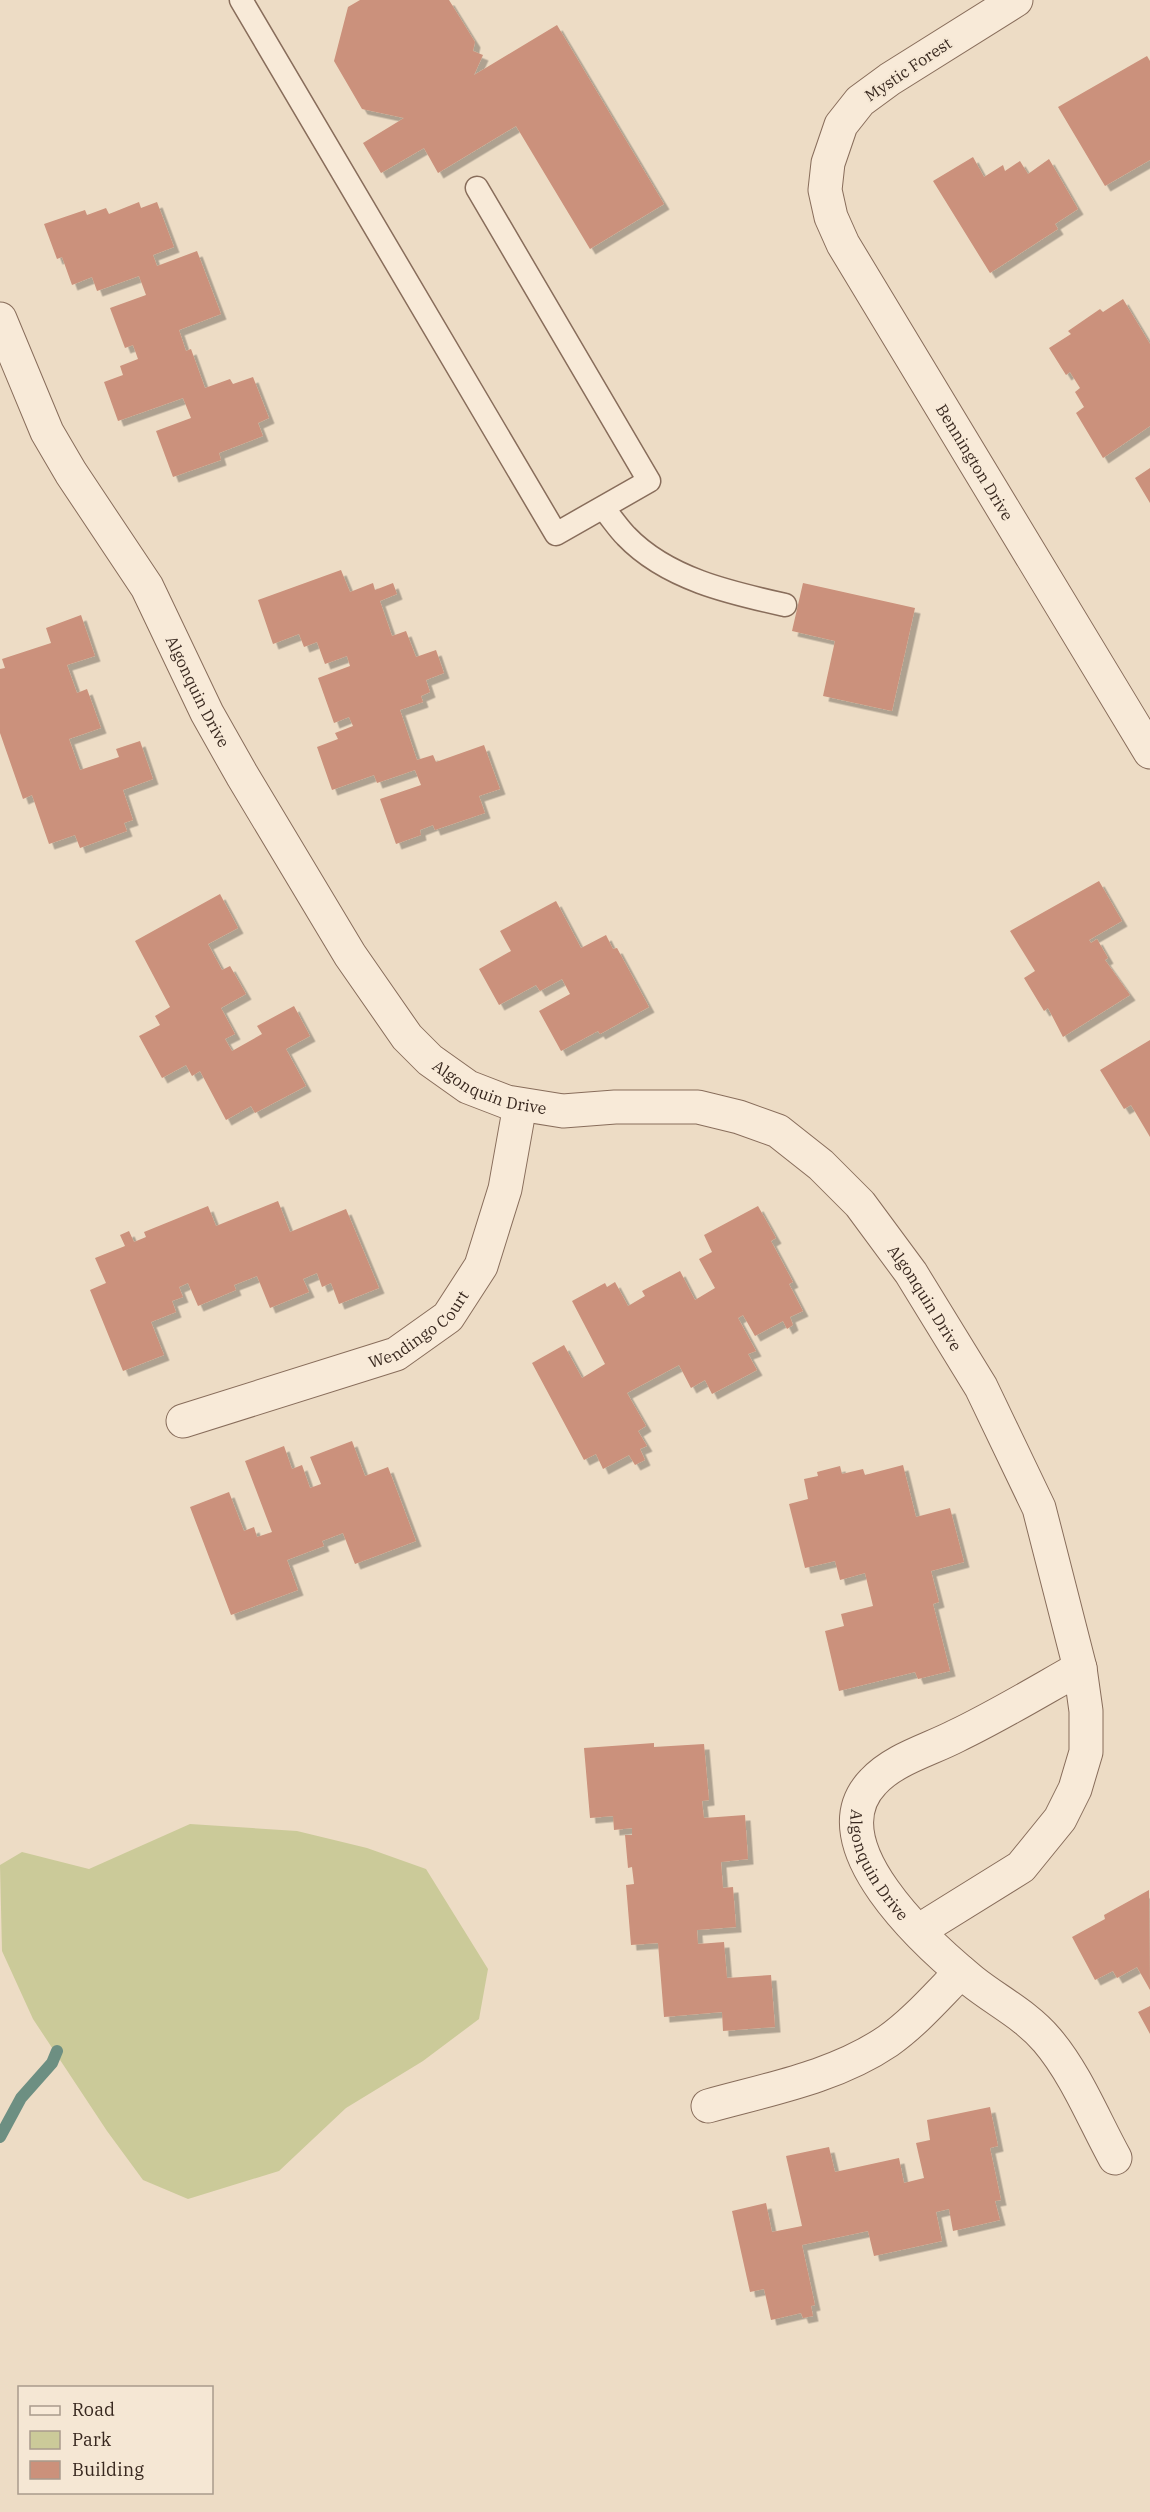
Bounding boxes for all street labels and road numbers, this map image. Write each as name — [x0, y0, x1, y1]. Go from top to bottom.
street label: Mystic Forest — [861, 33, 955, 105]
street label: Bennington Drive — [932, 400, 1018, 524]
street label: Algonquin Drive — [162, 632, 234, 751]
street label: Algonquin Drive — [429, 1055, 548, 1118]
street label: Algonquin Drive — [883, 1241, 966, 1355]
street label: Wendingo Court — [366, 1286, 473, 1372]
street label: Algonquin Drive — [846, 1808, 913, 1924]

